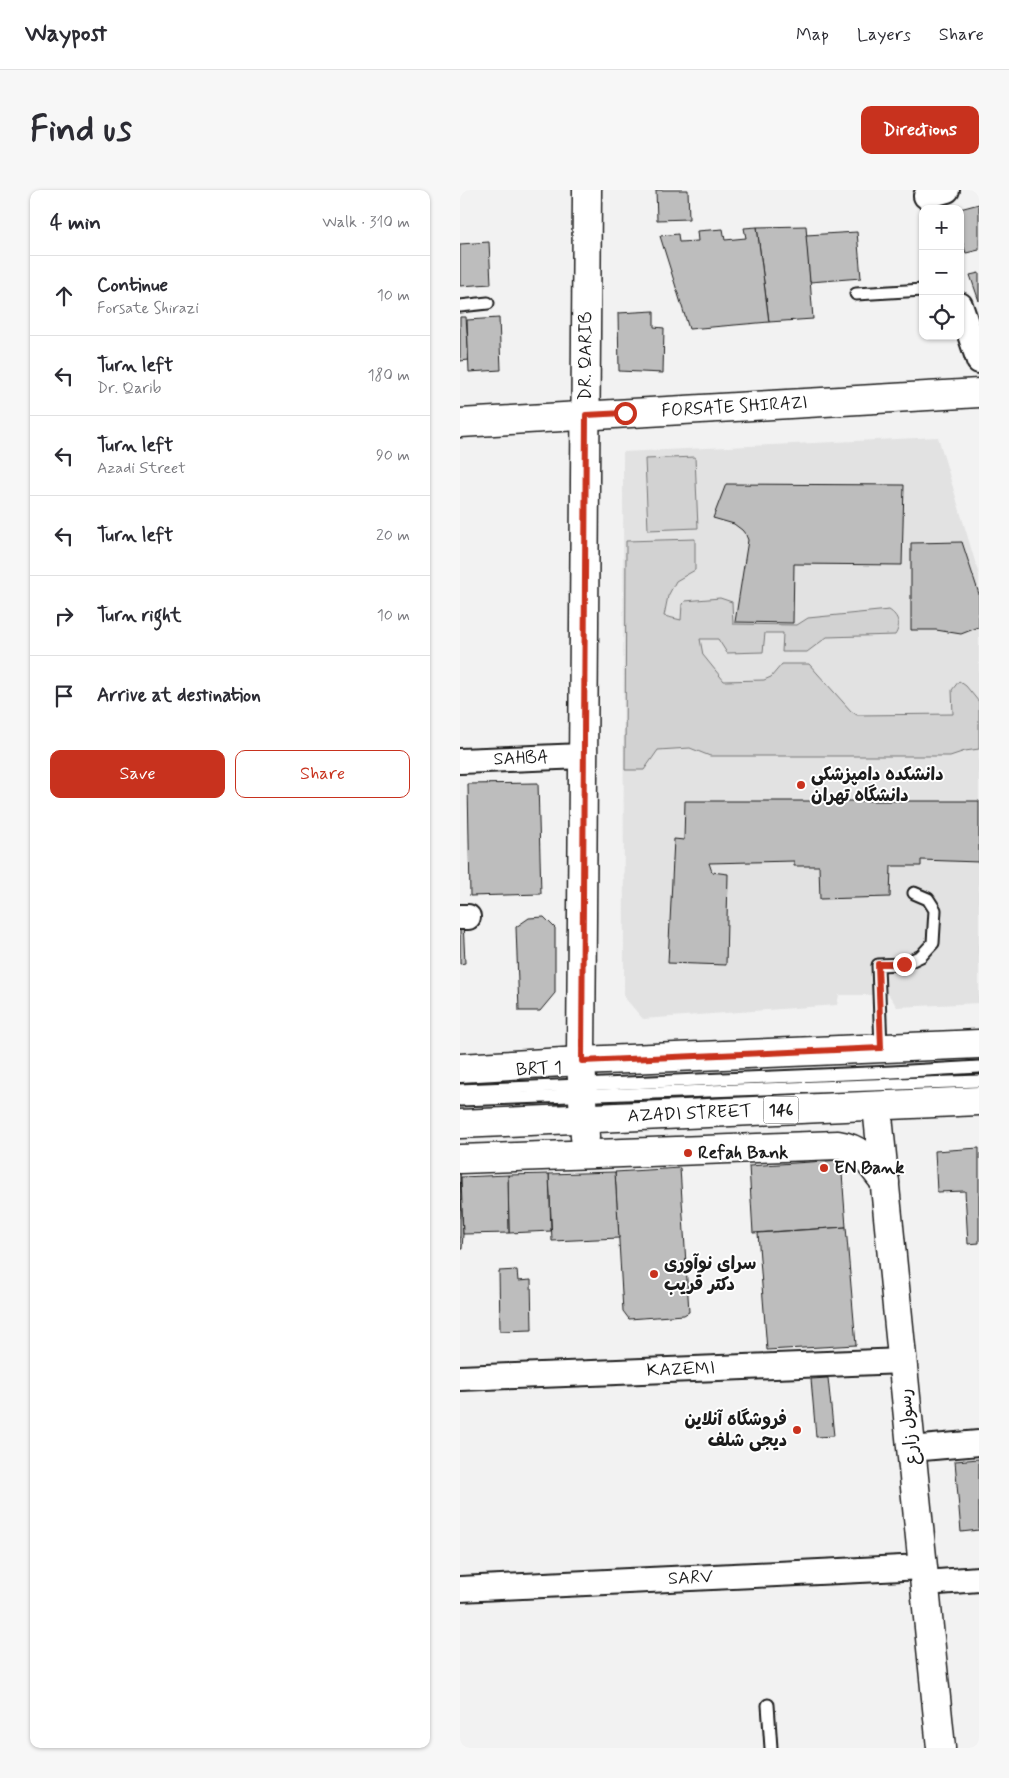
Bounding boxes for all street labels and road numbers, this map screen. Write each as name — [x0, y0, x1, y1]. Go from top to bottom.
street label: DR. QARIB — [574, 311, 598, 400]
street label: FORSATE SHIRAZI — [661, 391, 808, 423]
street label: SAHBA — [493, 745, 549, 772]
street label: BRT 1 — [515, 1056, 563, 1082]
road number: 146 — [764, 1096, 798, 1124]
street label: AZADI STREET — [627, 1099, 753, 1129]
street label: KAZEMI — [646, 1356, 716, 1383]
street label: رسول زارع — [893, 1387, 925, 1467]
street label: SARV — [667, 1565, 714, 1591]

